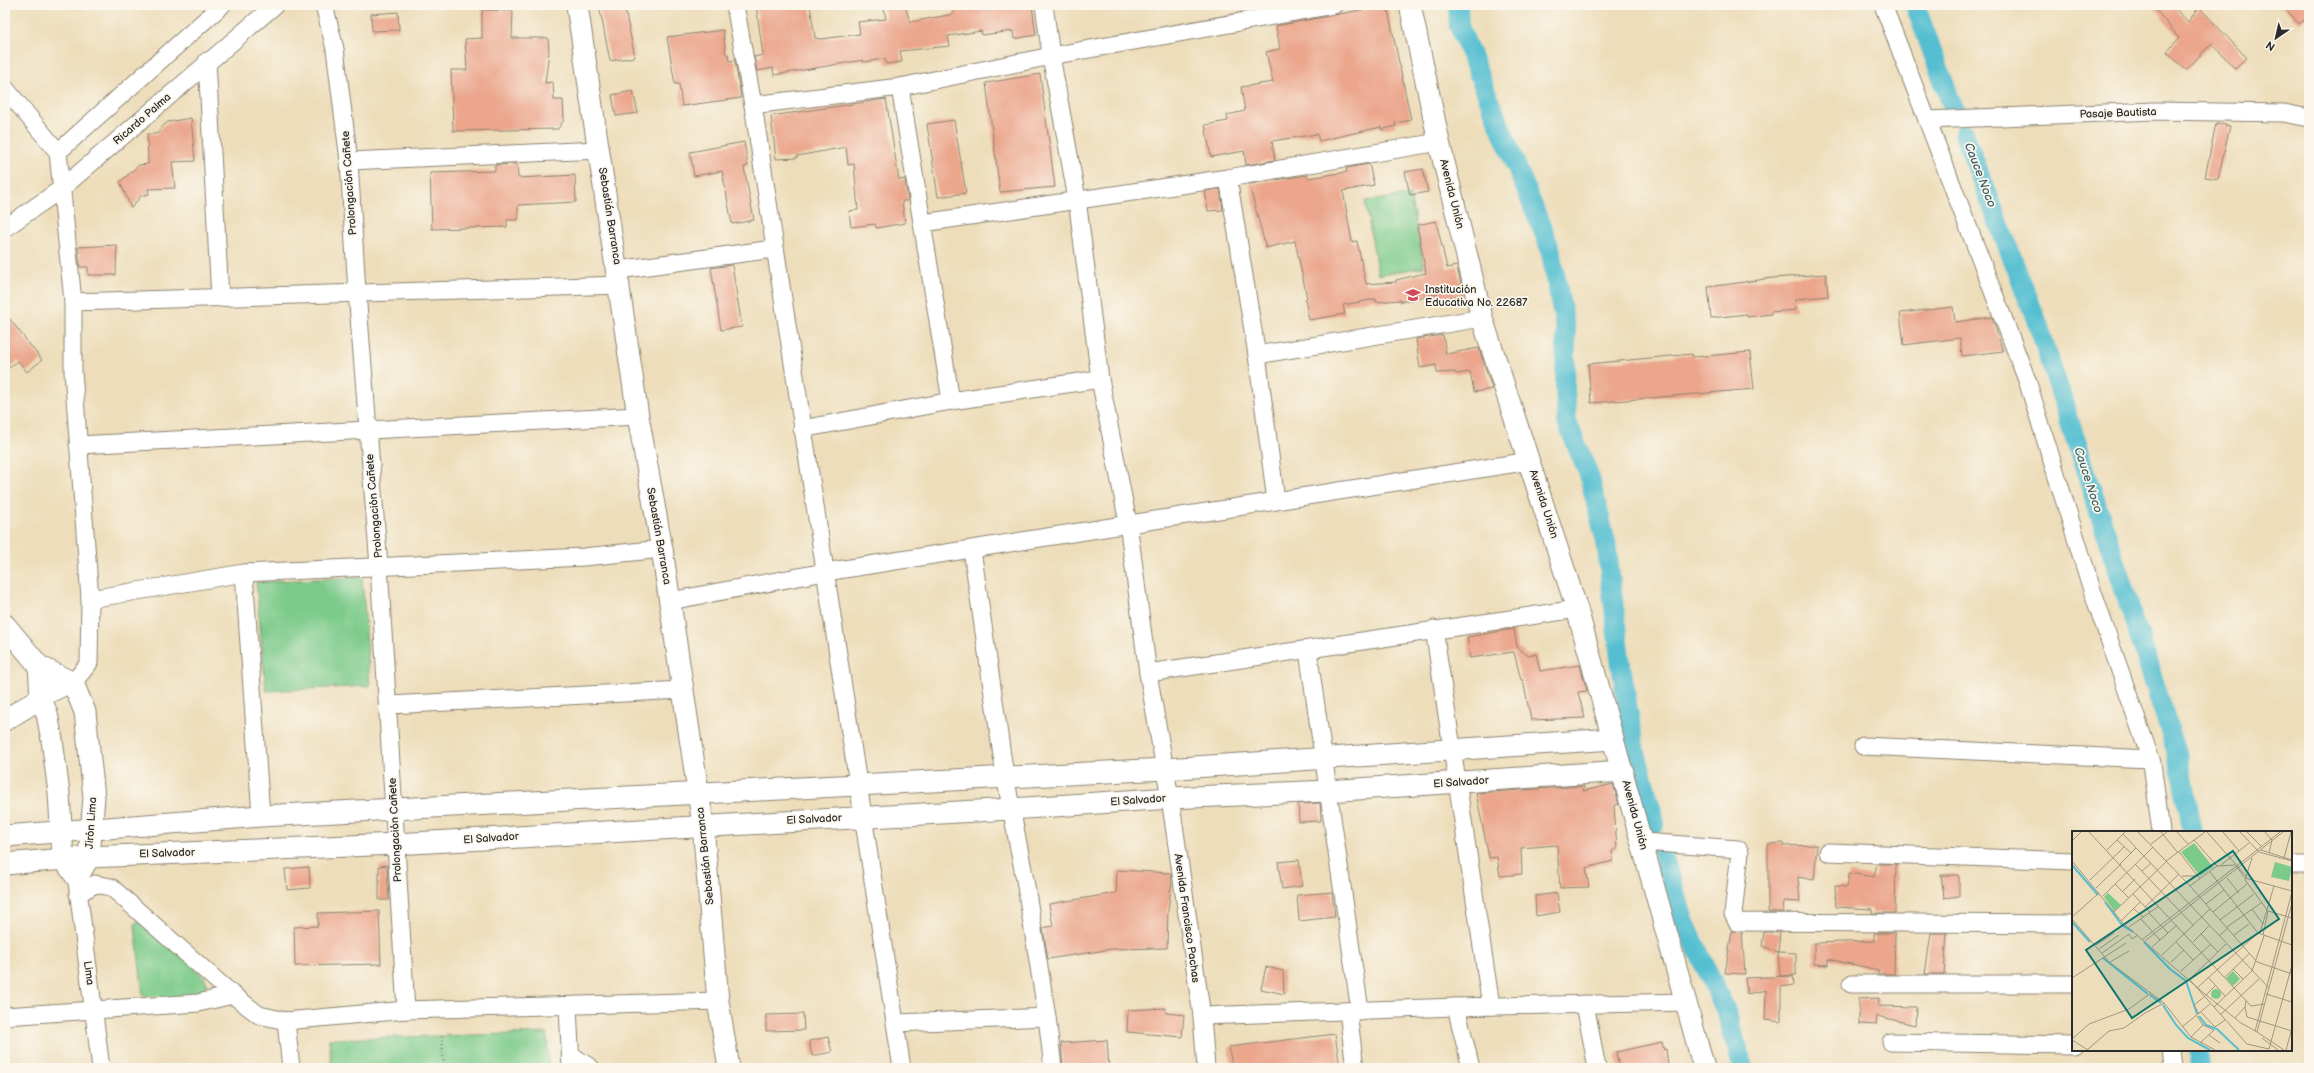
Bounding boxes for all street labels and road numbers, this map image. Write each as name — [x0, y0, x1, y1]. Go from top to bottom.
street label: Ricardo Palma — [110, 90, 174, 148]
street label: Pasaje Bautista — [2079, 105, 2157, 121]
street label: Prolongación Cañete — [339, 130, 359, 236]
street label: Avenida Unión — [1437, 158, 1467, 230]
street label: Sebastián Barranca — [596, 166, 624, 266]
street label: Prolongación Cañete — [363, 453, 385, 559]
street label: Avenida Unión — [1527, 468, 1561, 540]
street label: Sebastián Barranca — [644, 486, 674, 586]
street label: El Salvador — [1433, 774, 1490, 790]
street label: Prolongación Cañete — [386, 777, 404, 883]
street label: Avenida Unión — [1619, 779, 1651, 851]
street label: El Salvador — [1110, 792, 1167, 808]
street label: Jirón Lima — [83, 797, 99, 849]
street label: Sebastián Barranca — [693, 806, 717, 906]
street label: El Salvador — [786, 811, 843, 827]
street label: El Salvador — [463, 830, 520, 846]
street label: El Salvador — [139, 845, 196, 860]
street label: Avenida Francisco Pachas — [1171, 853, 1203, 984]
street label: Lima — [81, 960, 97, 986]

